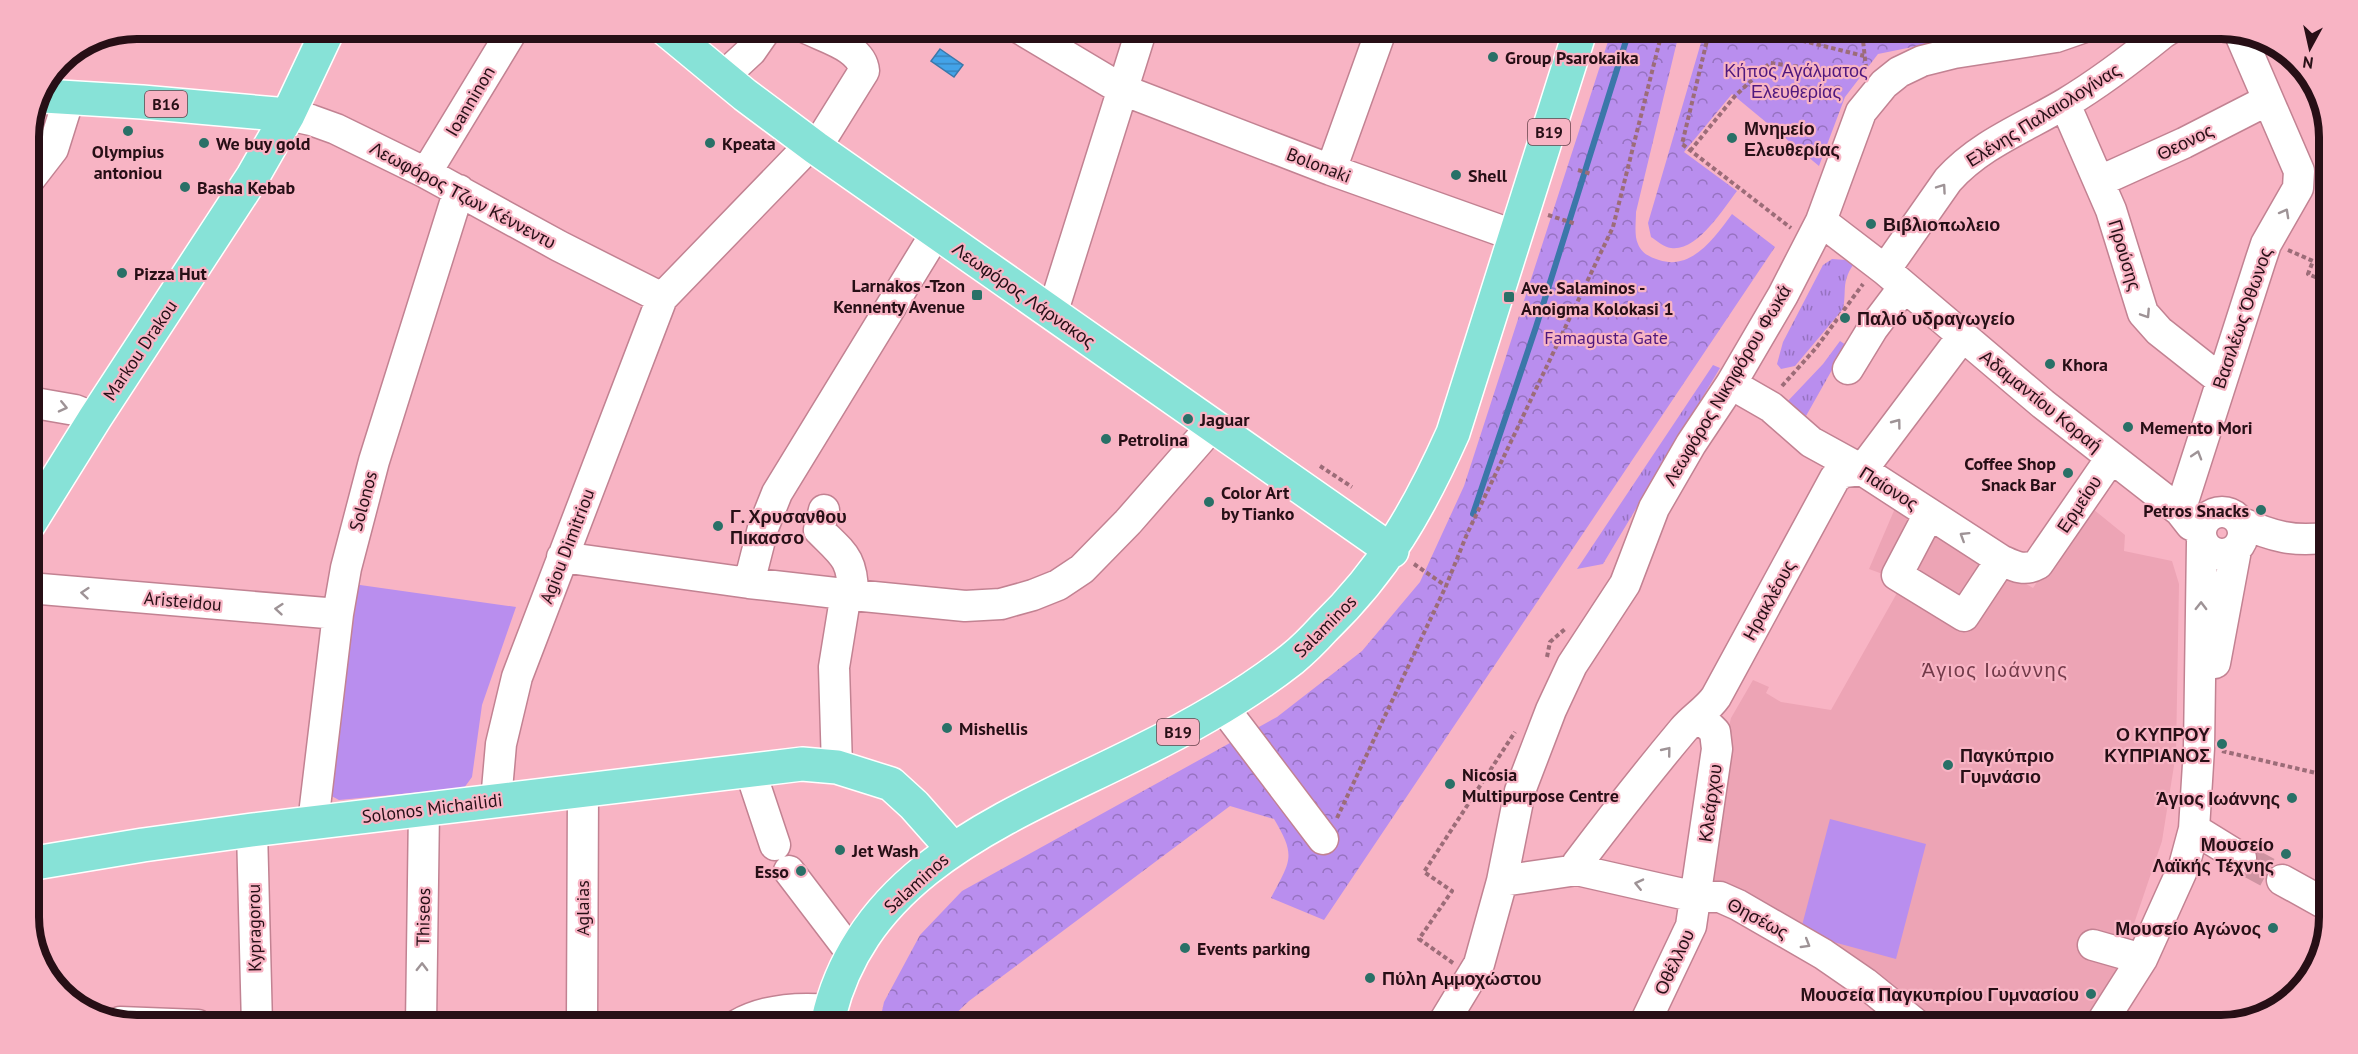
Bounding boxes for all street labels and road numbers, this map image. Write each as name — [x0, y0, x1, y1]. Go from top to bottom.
street label: Ελένης Παλαιολογίνας — [1962, 58, 2125, 172]
street label: Ioanninon — [440, 62, 500, 140]
road number: B16 — [145, 91, 187, 117]
street label: Θεονος — [2153, 118, 2217, 165]
road number: B19 — [1528, 119, 1570, 145]
street label: Λεωφόρος Τζων Κέννεντυ — [366, 136, 560, 254]
street label: Bolonaki — [1283, 142, 1355, 188]
street label: Προύσης — [2103, 217, 2147, 294]
street label: Λεωφόρος Λάρνακος — [948, 237, 1100, 353]
street label: Βασιλέως Όθωνος — [2207, 244, 2277, 392]
street label: Λεωφόρος Νικηφόρου Φωκά — [1658, 281, 1796, 489]
street label: Markou Drakou — [98, 295, 182, 405]
street label: Αδαμαντίου Κοραή — [1975, 345, 2107, 457]
street label: Παίονος — [1855, 461, 1923, 515]
street label: Solonos — [344, 468, 382, 534]
street label: Ερμείου — [2052, 471, 2106, 537]
street label: Agiou Dimitriou — [535, 485, 599, 607]
street label: Ηρακλέους — [1738, 556, 1801, 644]
street label: Aristeidou — [143, 586, 223, 616]
street label: Salaminos — [1289, 590, 1361, 662]
road number: B19 — [1157, 719, 1199, 745]
street label: Κλεάρχου — [1693, 763, 1727, 843]
street label: Solonos Michailidi — [360, 788, 504, 828]
street label: Salaminos — [879, 848, 953, 918]
street label: Aglaias — [571, 880, 594, 936]
street label: Kypragorou — [242, 884, 266, 972]
street label: Thiseos — [411, 888, 435, 946]
street label: Θησέως — [1724, 892, 1793, 944]
street label: Οθέλλου — [1649, 926, 1699, 998]

